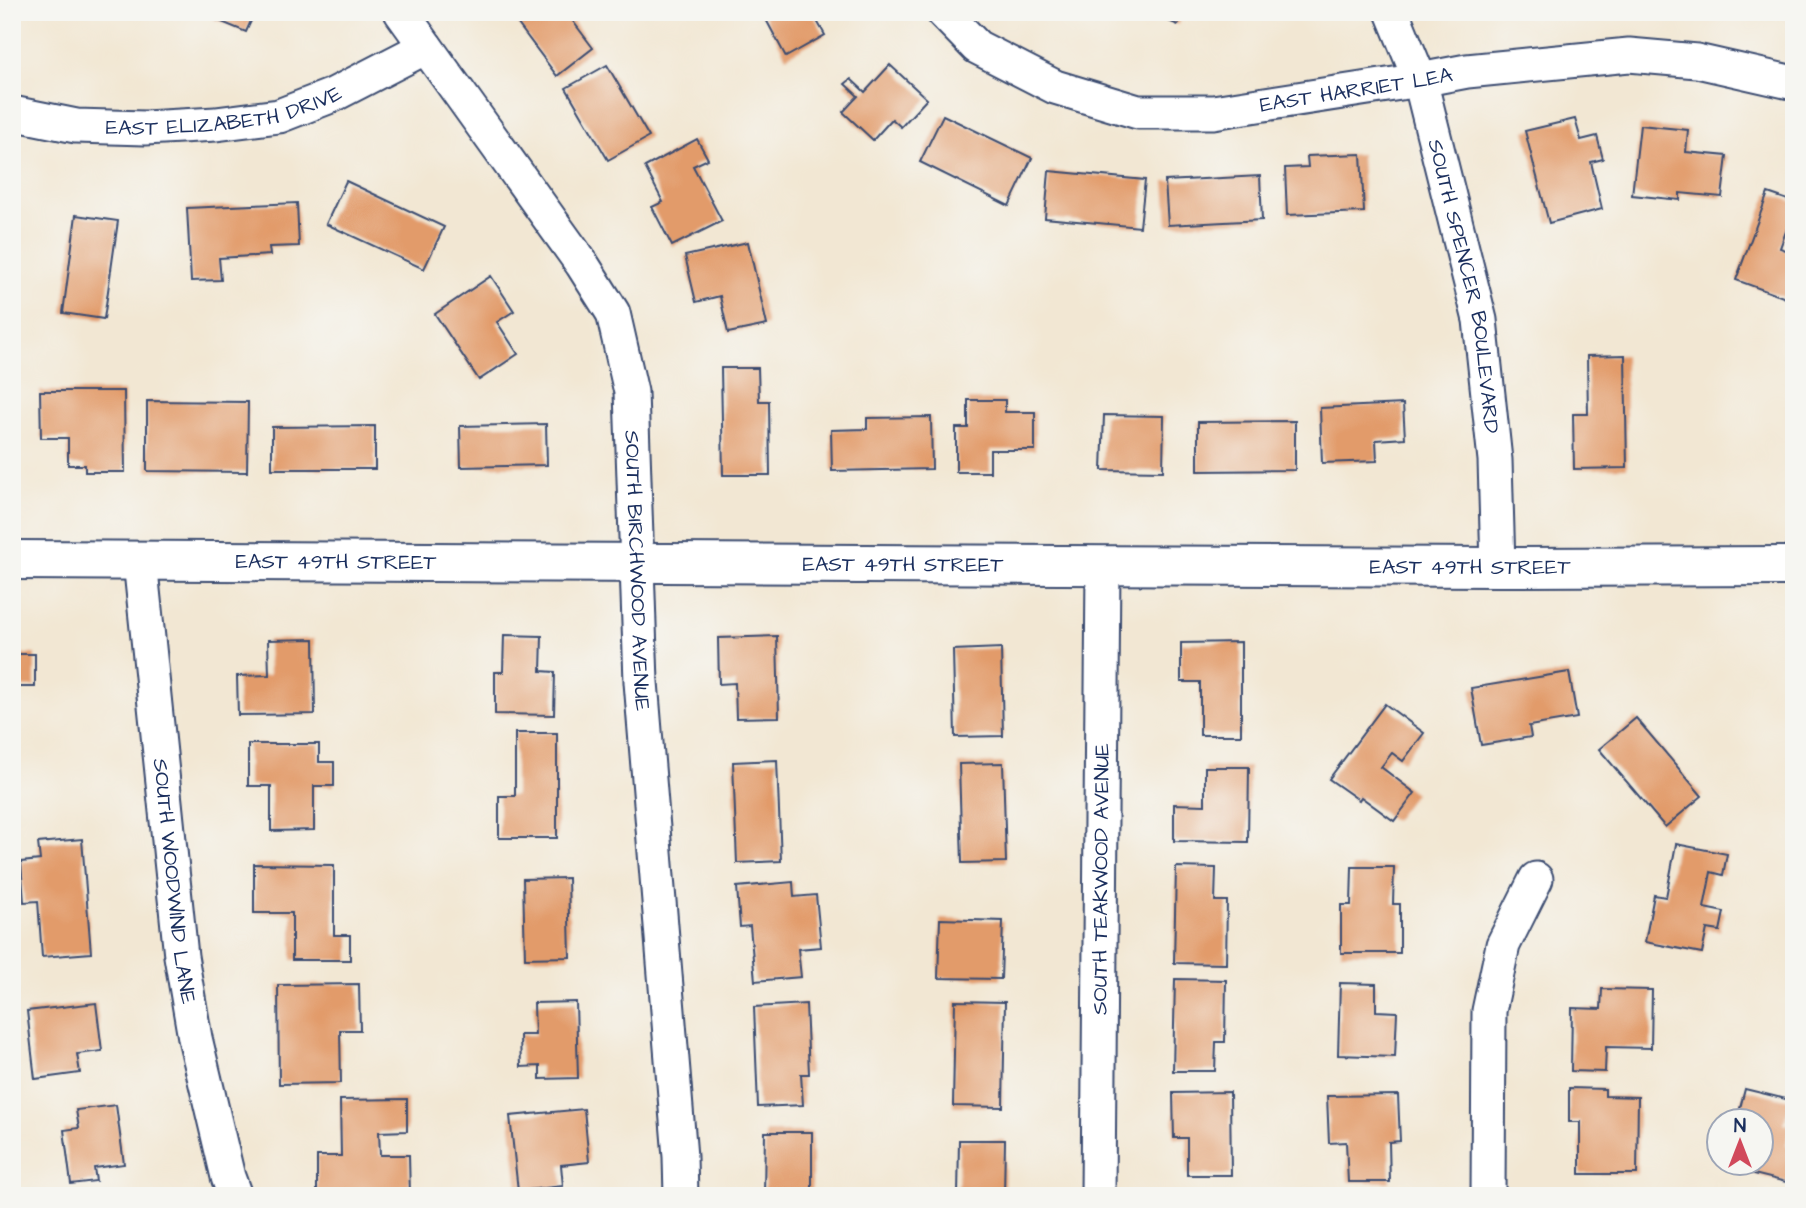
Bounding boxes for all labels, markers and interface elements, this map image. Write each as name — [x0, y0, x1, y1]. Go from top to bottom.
street label: EAST HARRIET LEA — [1258, 60, 1455, 119]
street label: EAST ELIZABETH DRIVE — [105, 78, 347, 142]
street label: SOUTH SPENCER BOULEVARD — [1421, 136, 1507, 435]
street label: SOUTH BIRCHWOOD AVENUE — [618, 430, 658, 713]
street label: EAST 49TH STREET — [235, 547, 437, 577]
street label: EAST 49TH STREET — [802, 549, 1004, 579]
street label: EAST 49TH STREET — [1369, 552, 1571, 582]
street label: SOUTH TEAKWOOD AVENUE — [1085, 742, 1116, 1015]
street label: SOUTH WOODWIND LANE — [146, 757, 204, 1007]
north arrow — [1704, 1106, 1774, 1176]
text: N — [1734, 1113, 1746, 1140]

